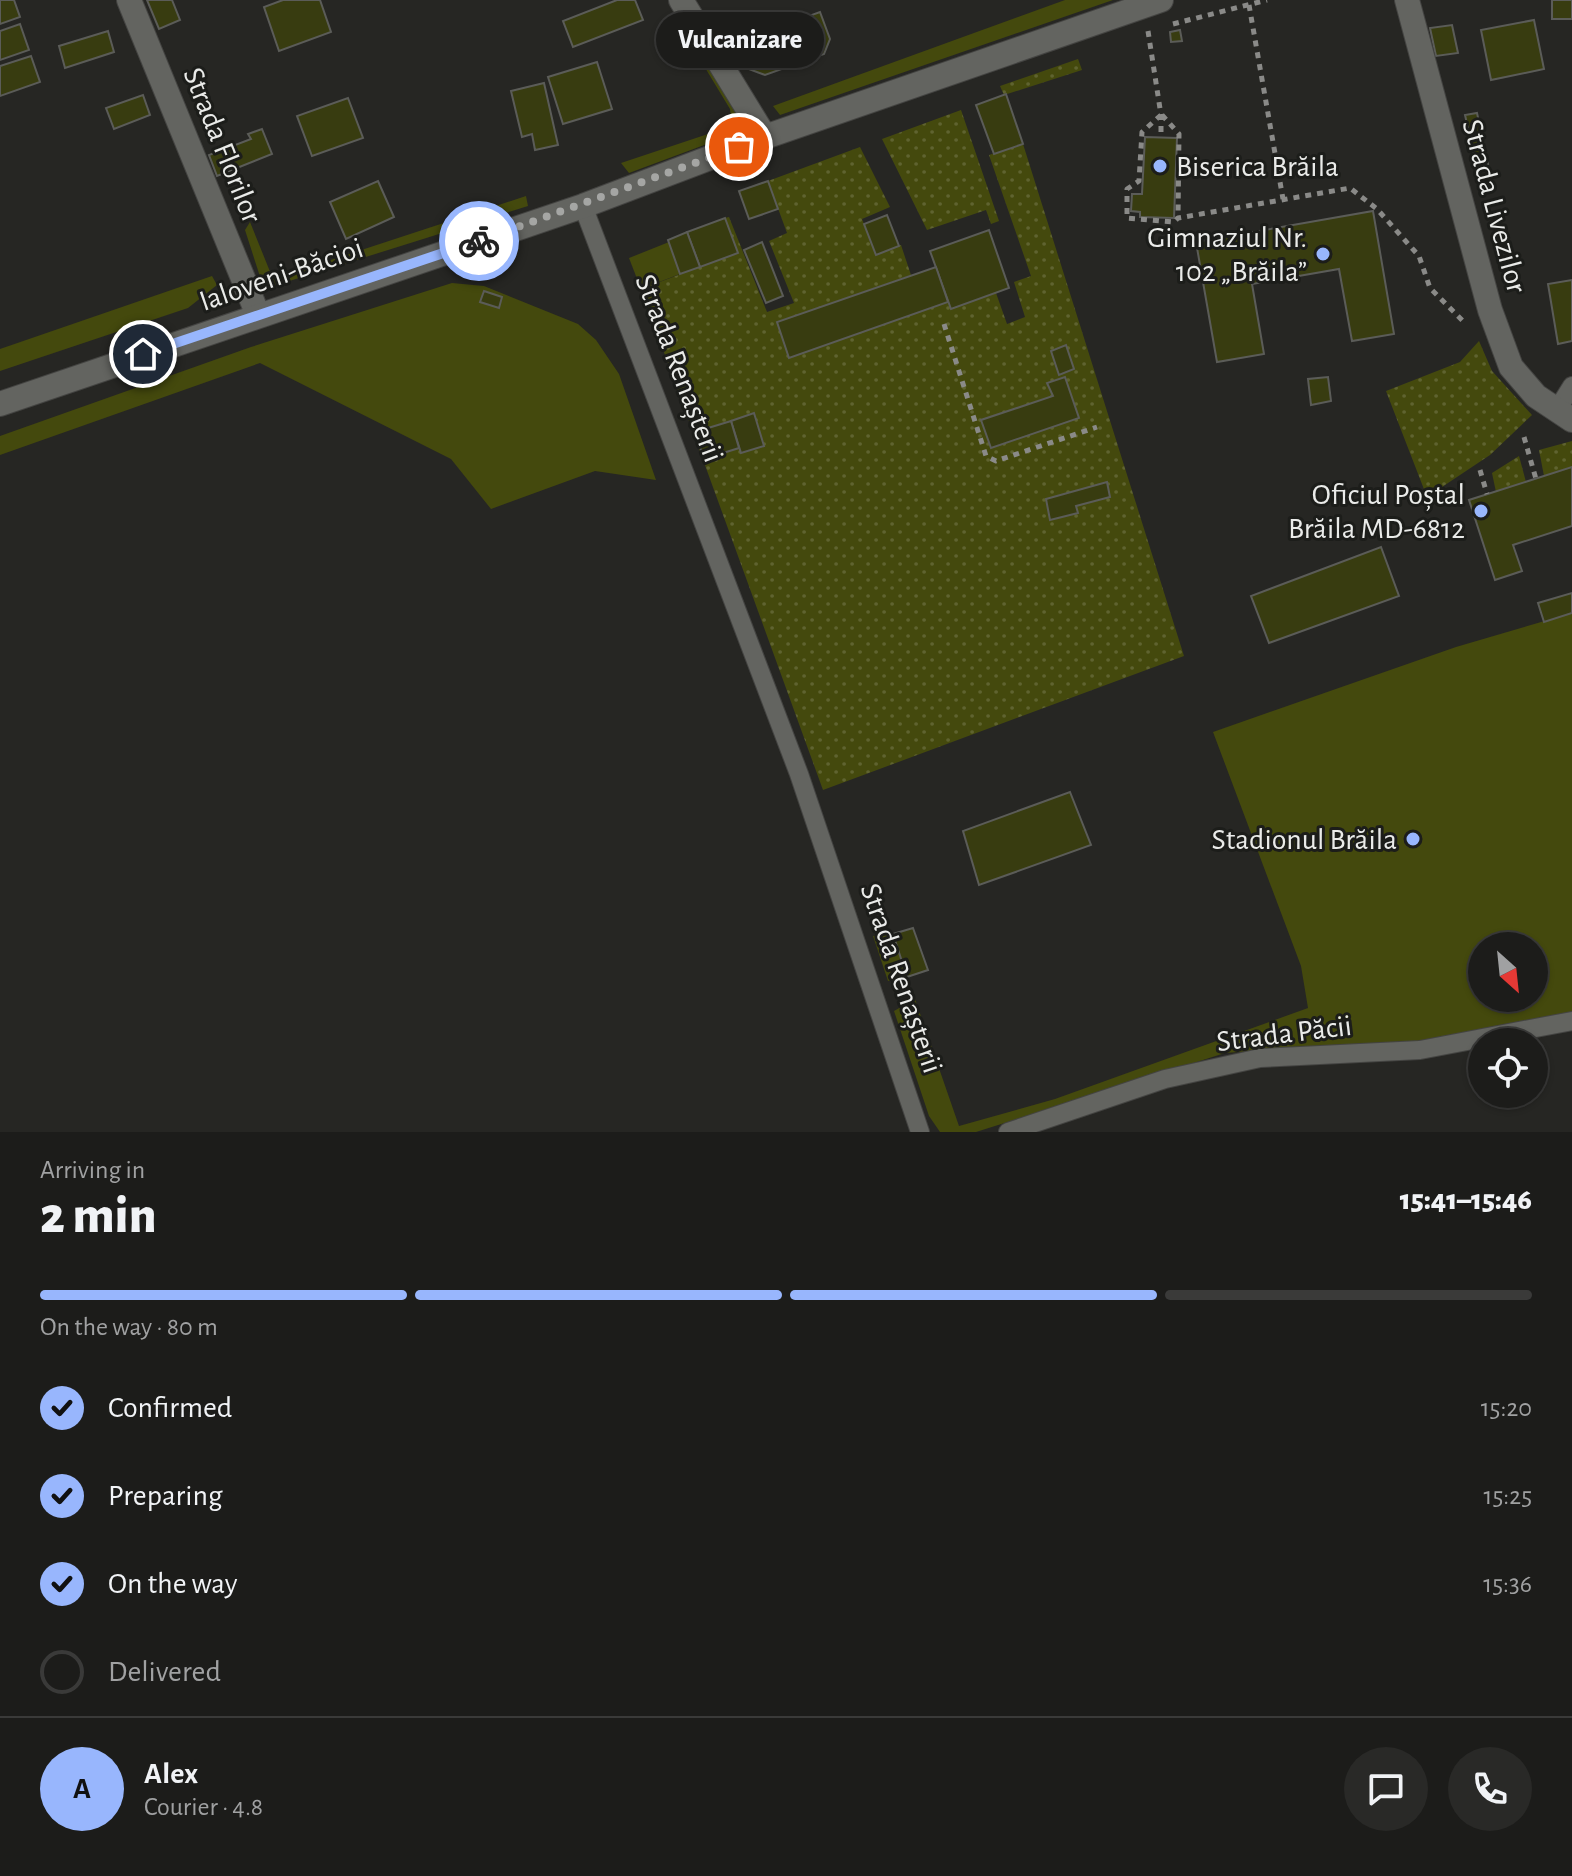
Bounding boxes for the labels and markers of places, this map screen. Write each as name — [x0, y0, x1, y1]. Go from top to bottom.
callout: Vulcanizare — [655, 11, 823, 67]
pin — [705, 113, 773, 181]
place label: Biserica Brăila — [1176, 152, 1339, 182]
marker: Biserica Brăila — [1151, 157, 1169, 175]
place label: Gimnaziul Nr. 102 „Brăila” — [1147, 223, 1307, 287]
marker: Gimnaziul Nr. 102 „Brăila” — [1314, 245, 1332, 263]
pin — [109, 320, 177, 388]
place label: Oficiul Poștal Brăila MD-6812 — [1288, 480, 1465, 544]
marker: Oficiul Poștal Brăila MD-6812 — [1472, 502, 1490, 520]
place label: Stadionul Brăila — [1211, 825, 1397, 855]
marker: Stadionul Brăila — [1404, 830, 1422, 848]

